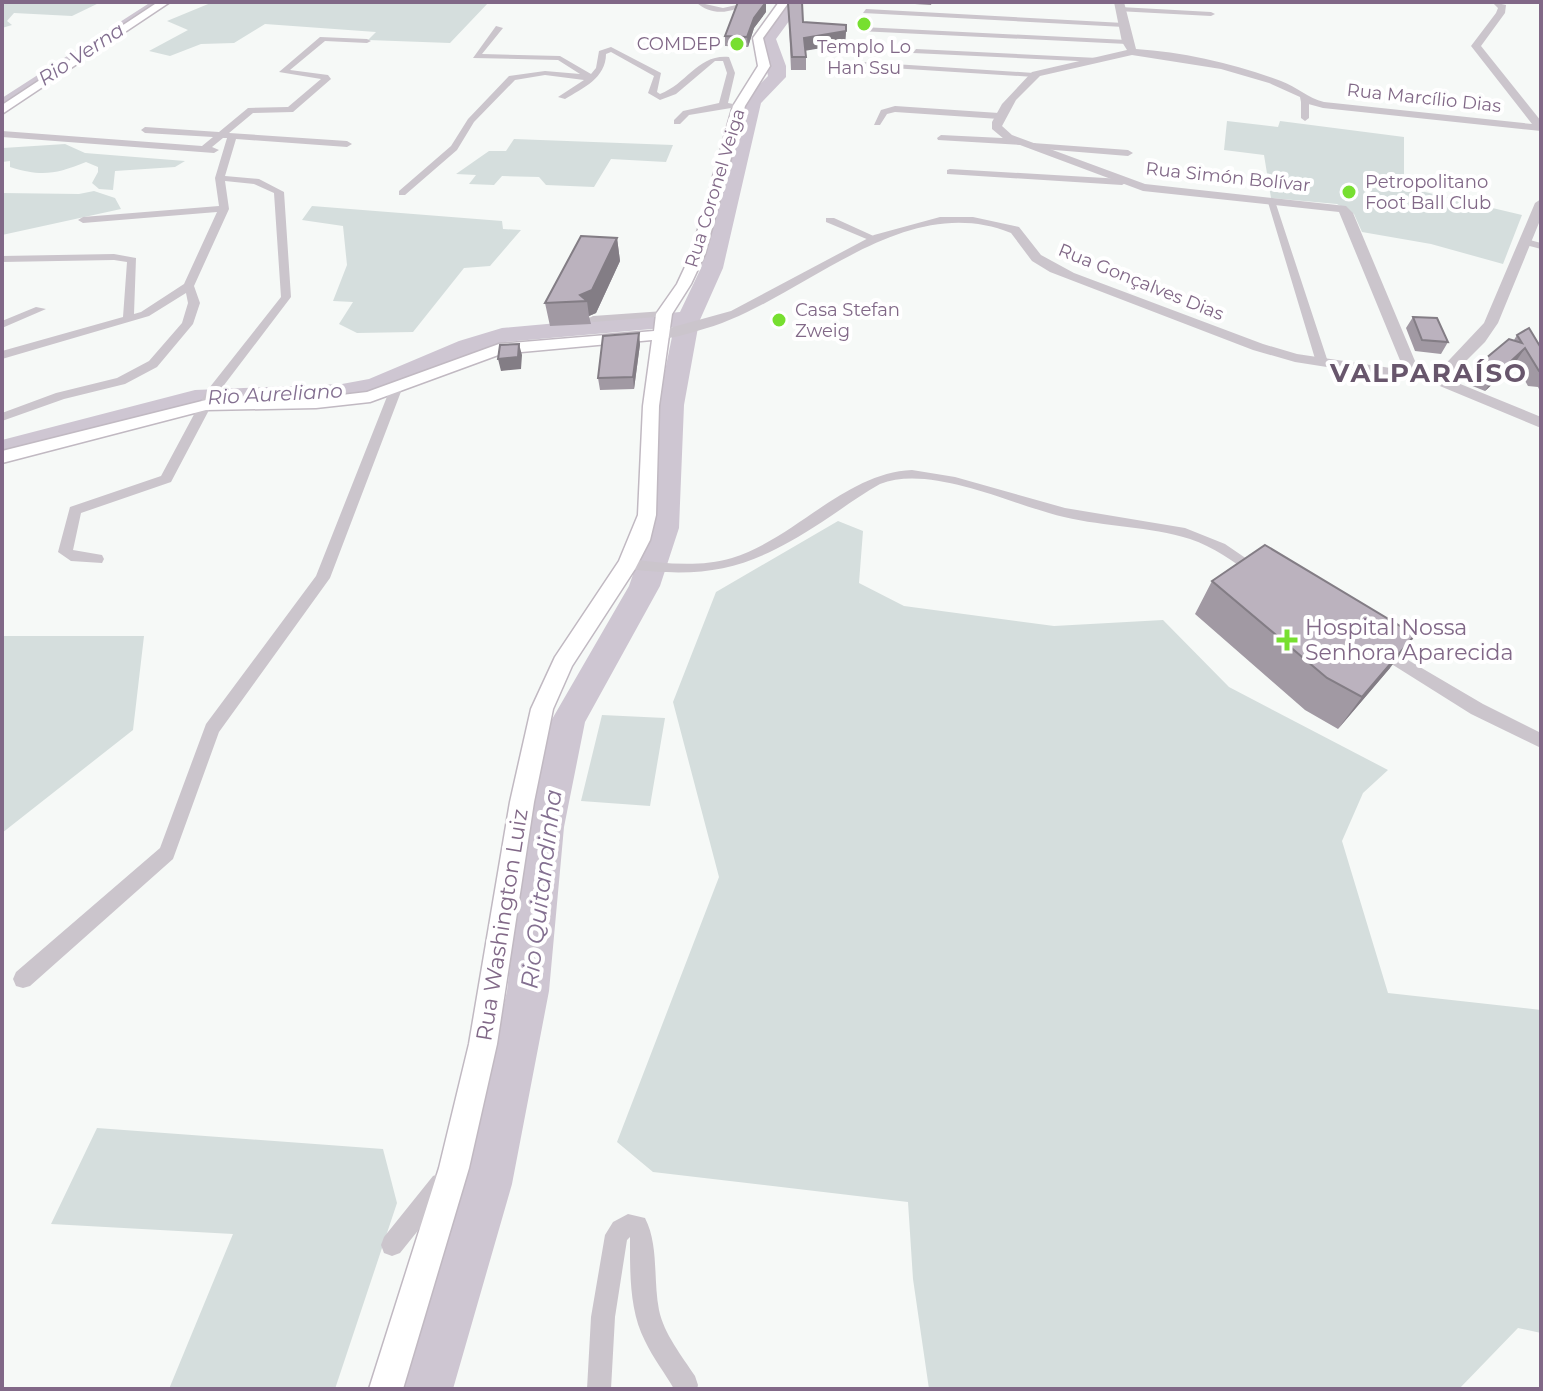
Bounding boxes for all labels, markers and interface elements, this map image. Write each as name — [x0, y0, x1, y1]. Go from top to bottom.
marker: Templo Lo Han Ssu — [855, 15, 873, 33]
water label: Rio Verna — [34, 17, 128, 91]
place label: COMDEP — [637, 33, 721, 55]
marker: COMDEP — [728, 35, 746, 53]
place label: Templo Lo Han Ssu — [817, 36, 911, 79]
street label: Rua Marcílio Dias — [1346, 79, 1502, 117]
street label: Rua Coronel Veiga — [680, 106, 750, 270]
street label: Rua Simón Bolívar — [1145, 157, 1311, 197]
place label: Petropolitano Foot Ball Club — [1365, 171, 1491, 214]
marker: Petropolitano Foot Ball Club — [1340, 183, 1358, 201]
street label: Rua Gonçalves Dias — [1055, 239, 1227, 325]
place label: Casa Stefan Zweig — [795, 299, 900, 342]
marker: Casa Stefan Zweig — [770, 311, 788, 329]
district label: VALPARAÍSO — [1329, 357, 1528, 389]
water label: Rio Aureliano — [207, 378, 343, 410]
place label: Hospital Nossa Senhora Aparecida — [1305, 614, 1513, 666]
marker: Hospital Nossa Senhora Aparecida — [1276, 629, 1298, 651]
water label: Rio Quitandinha — [514, 787, 568, 991]
street label: Rua Washington Luiz — [470, 807, 534, 1043]

